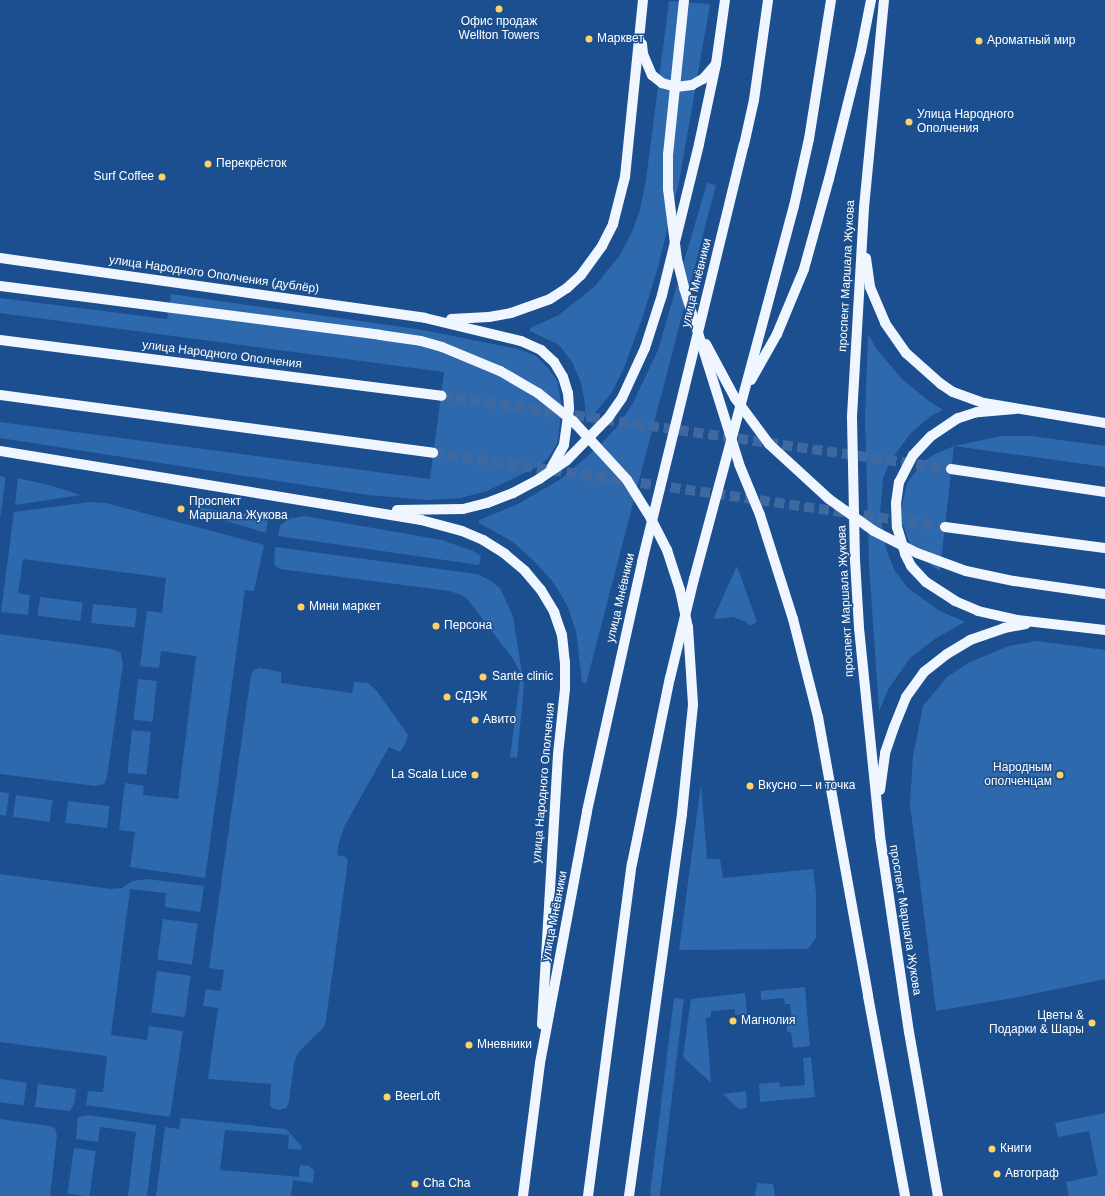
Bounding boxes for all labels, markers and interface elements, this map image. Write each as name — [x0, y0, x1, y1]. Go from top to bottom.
marker: Офис продаж Wellton Towers — [494, 4, 504, 14]
place label: Офис продаж Wellton Towers — [458, 15, 540, 43]
place label: Марквет — [597, 32, 644, 46]
marker: Марквет — [584, 34, 594, 44]
place label: Ароматный мир — [987, 34, 1075, 48]
marker: Ароматный мир — [974, 36, 984, 46]
place label: Улица Народного Ополчения — [917, 108, 1014, 136]
marker: Улица Народного Ополчения — [904, 117, 914, 127]
place label: Перекрёсток — [216, 157, 287, 171]
marker: Перекрёсток — [203, 159, 213, 169]
place label: Surf Coffee — [94, 170, 154, 184]
marker: Surf Coffee — [157, 172, 167, 182]
street label: проспект Маршала Жукова — [836, 200, 858, 352]
street label: улица Мнёвники — [679, 237, 715, 329]
street label: улица Народного Ополчения (дублёр) — [108, 253, 320, 297]
street label: улица Народного Ополчения — [141, 338, 303, 372]
place label: Проспект Маршала Жукова — [189, 495, 288, 523]
marker: Проспект Маршала Жукова — [176, 504, 186, 514]
street label: проспект Маршала Жукова — [835, 525, 857, 677]
street label: улица Мнёвники — [604, 552, 638, 644]
place label: Мини маркет — [309, 600, 381, 614]
marker: Мини маркет — [296, 602, 306, 612]
place label: Персона — [444, 619, 492, 633]
marker: Персона — [431, 621, 441, 631]
place label: Sante clinic — [492, 670, 553, 684]
marker: Sante clinic — [477, 671, 489, 683]
place label: СДЭК — [455, 690, 487, 704]
marker: СДЭК — [442, 692, 452, 702]
street label: улица Народного Ополчения — [530, 702, 558, 864]
place label: Авито — [483, 713, 516, 727]
marker: Авито — [470, 715, 480, 725]
place label: Народным ополченцам — [984, 761, 1052, 789]
place label: La Scala Luce — [391, 768, 467, 782]
marker: La Scala Luce — [470, 770, 480, 780]
marker: Народным ополченцам — [1055, 770, 1065, 780]
place label: Вкусно — и точка — [758, 779, 855, 793]
marker: Вкусно — и точка — [745, 781, 755, 791]
street label: проспект Маршала Жукова — [886, 844, 924, 996]
street label: улица Мнёвники — [539, 870, 571, 962]
place label: Цветы & Подарки & Шары — [989, 1009, 1084, 1037]
place label: Магнолия — [741, 1014, 795, 1028]
marker: Магнолия — [728, 1016, 738, 1026]
marker: Цветы & Подарки & Шары — [1087, 1018, 1097, 1028]
place label: Мневники — [477, 1038, 532, 1052]
marker: Мневники — [464, 1040, 474, 1050]
place label: BeerLoft — [395, 1090, 440, 1104]
marker: BeerLoft — [382, 1092, 392, 1102]
place label: Книги — [1000, 1142, 1031, 1156]
marker: Книги — [987, 1144, 997, 1154]
place label: Автограф — [1005, 1167, 1059, 1181]
marker: Автограф — [992, 1169, 1002, 1179]
place label: Cha Cha — [423, 1177, 470, 1191]
marker: Cha Cha — [410, 1179, 420, 1189]

